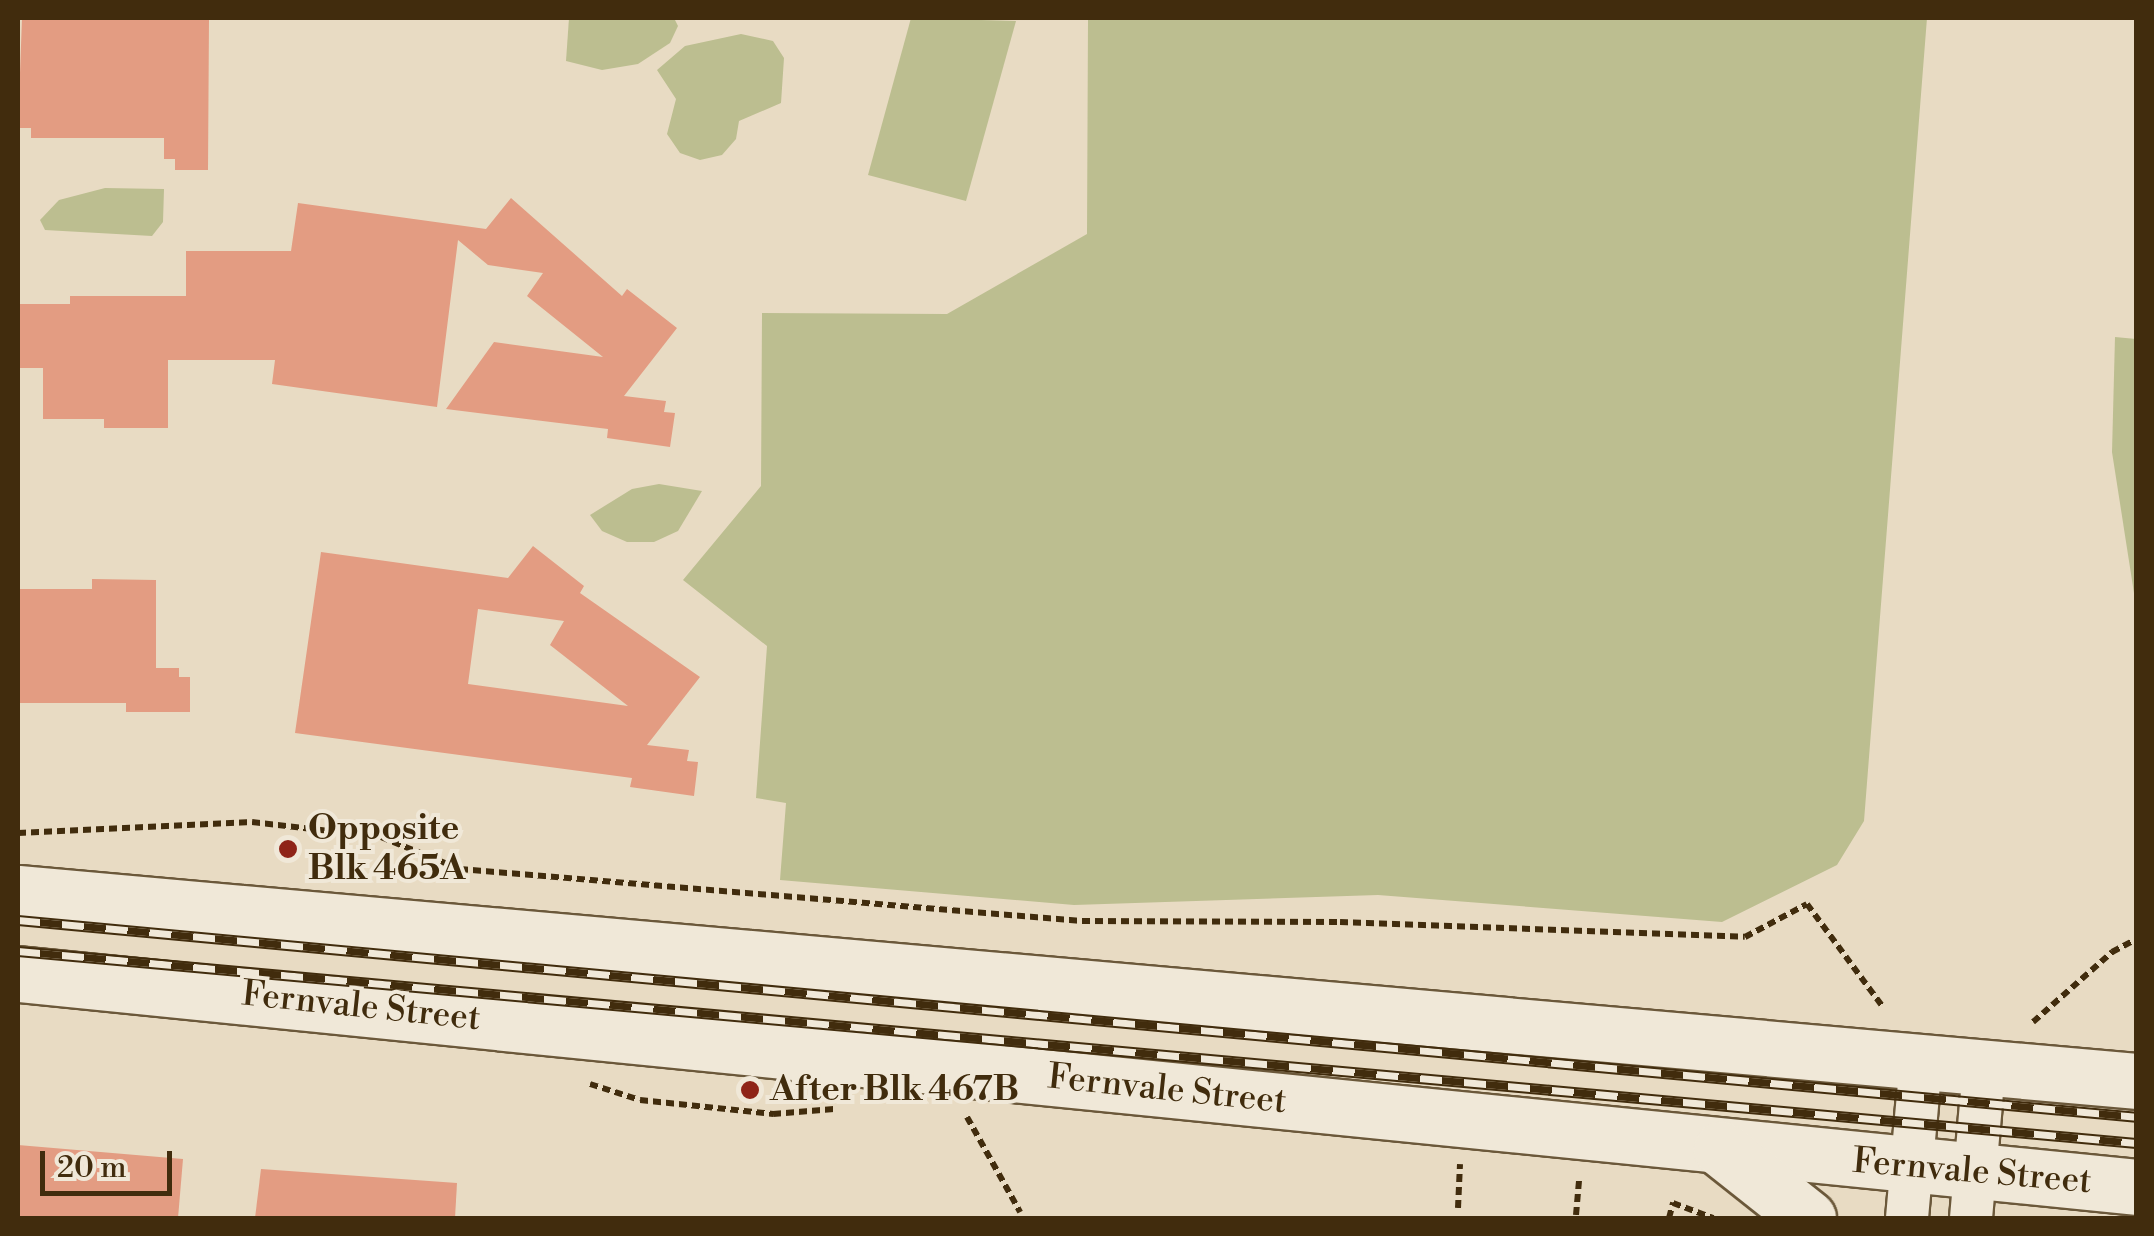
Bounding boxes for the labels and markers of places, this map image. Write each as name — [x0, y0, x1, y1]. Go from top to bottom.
place label: Opposite Blk 465A — [308, 808, 465, 890]
marker: Opposite Blk 465A — [277, 838, 299, 860]
place label: After Blk 467B — [770, 1069, 1019, 1111]
marker: After Blk 467B — [739, 1079, 761, 1101]

